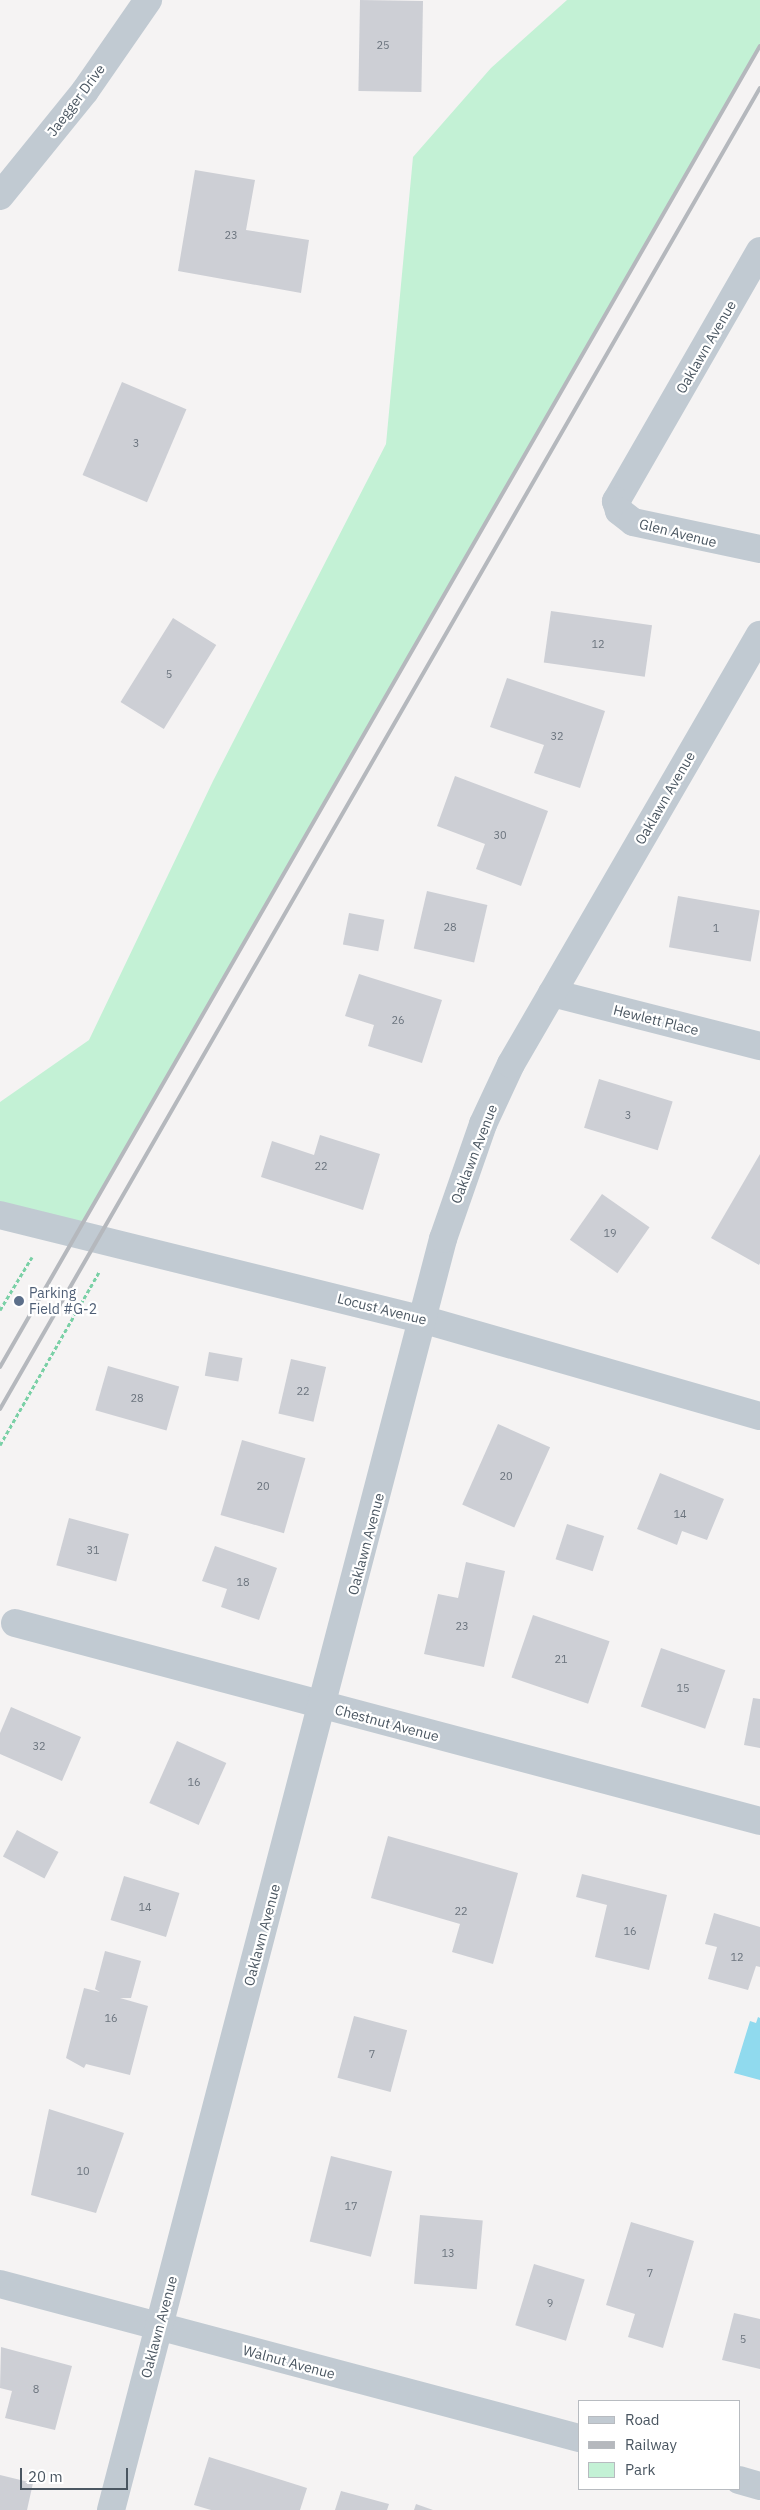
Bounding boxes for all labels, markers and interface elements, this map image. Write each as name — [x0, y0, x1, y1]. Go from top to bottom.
house number: 25 — [376, 38, 390, 52]
street label: Jaegger Drive — [44, 61, 108, 139]
house number: 23 — [224, 228, 238, 242]
street label: Oaklawn Avenue — [673, 297, 739, 397]
house number: 3 — [133, 436, 139, 450]
street label: Glen Avenue — [638, 515, 718, 551]
house number: 12 — [591, 637, 605, 651]
house number: 5 — [166, 667, 172, 681]
house number: 32 — [550, 729, 564, 743]
street label: Oaklawn Avenue — [632, 748, 698, 848]
house number: 30 — [493, 828, 507, 842]
house number: 28 — [443, 920, 457, 934]
house number: 1 — [713, 921, 719, 935]
street label: Hewlett Place — [612, 1001, 700, 1039]
house number: 26 — [391, 1013, 405, 1027]
street label: Oaklawn Avenue — [447, 1102, 501, 1206]
house number: 3 — [625, 1108, 631, 1122]
house number: 22 — [314, 1159, 328, 1173]
house number: 19 — [603, 1226, 617, 1240]
place label: Parking Field #G-2 — [29, 1285, 97, 1318]
street label: Locust Avenue — [336, 1290, 428, 1328]
marker: Parking Field #G-2 — [13, 1295, 25, 1307]
house number: 22 — [296, 1384, 310, 1398]
house number: 28 — [130, 1391, 144, 1405]
house number: 20 — [499, 1469, 513, 1483]
house number: 20 — [256, 1479, 270, 1493]
street label: Oaklawn Avenue — [344, 1491, 388, 1597]
house number: 14 — [673, 1507, 687, 1521]
house number: 31 — [86, 1543, 100, 1557]
house number: 18 — [236, 1575, 250, 1589]
house number: 23 — [455, 1619, 469, 1633]
house number: 21 — [554, 1652, 568, 1666]
house number: 15 — [676, 1681, 690, 1695]
street label: Chestnut Avenue — [333, 1701, 441, 1745]
house number: 32 — [32, 1739, 46, 1753]
house number: 16 — [187, 1775, 201, 1789]
street label: Oaklawn Avenue — [240, 1882, 284, 1988]
house number: 14 — [138, 1900, 152, 1914]
house number: 22 — [454, 1904, 468, 1918]
house number: 16 — [623, 1924, 637, 1938]
house number: 12 — [730, 1950, 744, 1964]
house number: 16 — [104, 2011, 118, 2025]
house number: 7 — [369, 2047, 375, 2061]
house number: 10 — [76, 2164, 90, 2178]
house number: 17 — [344, 2199, 358, 2213]
house number: 13 — [441, 2246, 455, 2260]
house number: 7 — [647, 2266, 653, 2280]
street label: Oaklawn Avenue — [137, 2274, 181, 2380]
house number: 9 — [547, 2296, 553, 2310]
house number: 5 — [740, 2332, 746, 2346]
street label: Walnut Avenue — [241, 2342, 337, 2382]
house number: 8 — [33, 2382, 39, 2396]
legend — [578, 2400, 740, 2490]
text: Road — [625, 2410, 660, 2429]
text: Railway — [625, 2435, 677, 2454]
scale bar — [22, 2458, 130, 2490]
text: Park — [625, 2460, 655, 2479]
text: 20 m — [28, 2467, 63, 2486]

